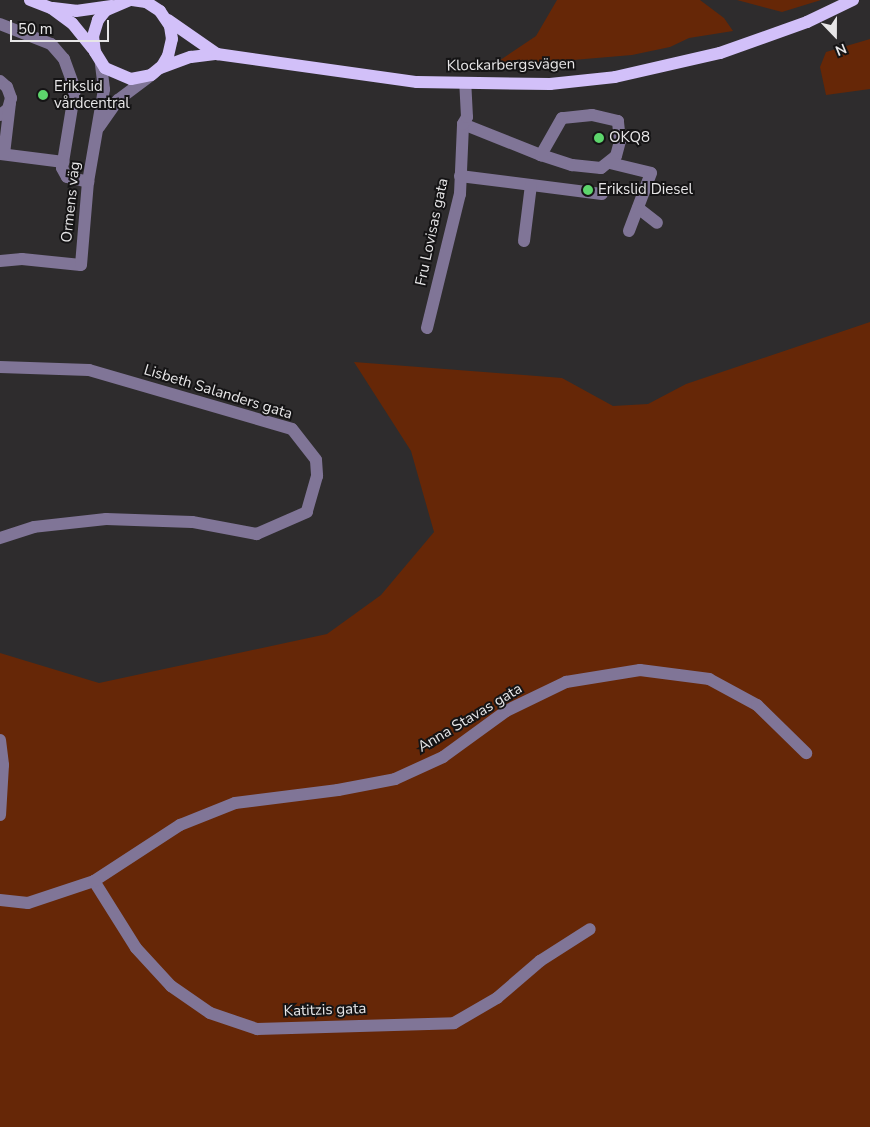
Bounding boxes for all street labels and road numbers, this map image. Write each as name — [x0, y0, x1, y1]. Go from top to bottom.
street label: Klockarbergsvägen — [447, 55, 575, 75]
street label: Ormens väg — [58, 160, 84, 244]
street label: Fru Lovisas gata — [412, 177, 452, 287]
street label: Lisbeth Salanders gata — [142, 361, 294, 423]
street label: Anna Stavas gata — [415, 680, 525, 756]
street label: Katitzis gata — [283, 1000, 367, 1020]

